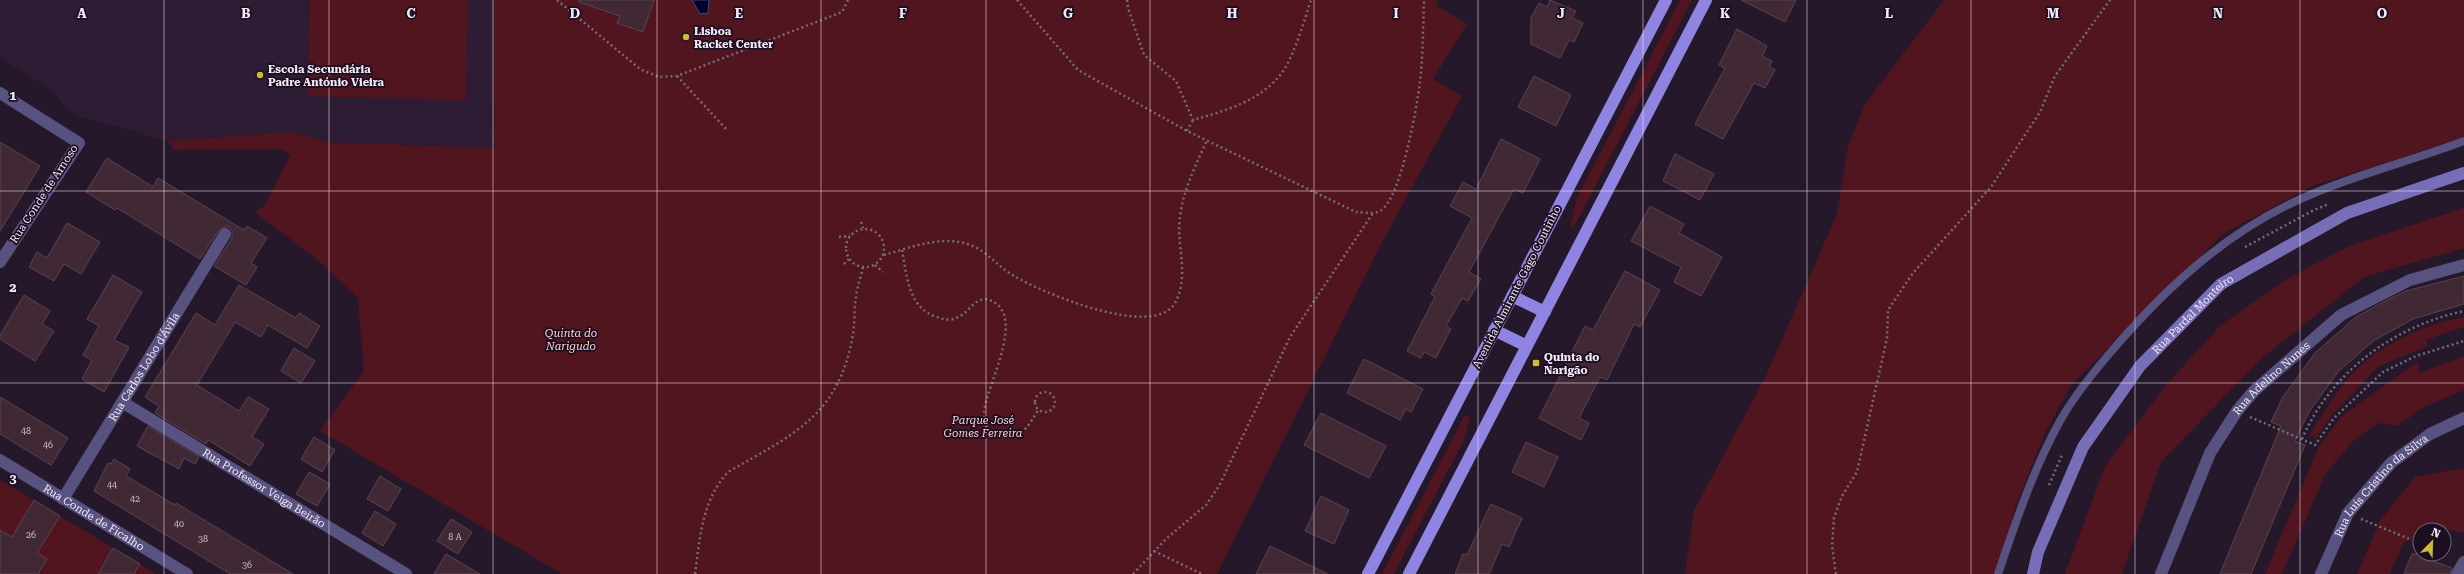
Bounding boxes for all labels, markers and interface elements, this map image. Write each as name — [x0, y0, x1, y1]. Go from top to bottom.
text: A — [77, 6, 87, 21]
text: B — [241, 6, 251, 21]
text: C — [406, 6, 416, 21]
text: D — [570, 6, 580, 21]
text: E — [735, 6, 743, 21]
text: F — [899, 6, 907, 21]
text: G — [1063, 6, 1073, 21]
text: H — [1227, 6, 1238, 21]
text: I — [1393, 6, 1399, 21]
text: J — [1557, 6, 1565, 21]
text: K — [1720, 6, 1731, 21]
text: L — [1885, 6, 1893, 21]
text: M — [2047, 6, 2060, 21]
text: N — [2213, 6, 2223, 21]
text: O — [2377, 6, 2388, 21]
place label: Lisboa Racket Center — [694, 25, 773, 51]
marker: Lisboa Racket Center — [681, 32, 691, 42]
place label: Escola Secundária Padre António Vieira — [268, 63, 385, 89]
marker: Escola Secundária Padre António Vieira — [255, 70, 265, 80]
text: 1 — [9, 88, 17, 103]
street label: Rua Conde de Arnoso — [7, 142, 81, 246]
street label: Avenida Almirante Gago Coutinho — [1470, 203, 1564, 371]
street label: Rua Pardal Monteiro — [2149, 272, 2236, 356]
text: 2 — [9, 280, 17, 295]
street label: Rua Carlos Lobo d'Ávila — [106, 310, 182, 423]
park label: Quinta do Narigudo — [545, 327, 597, 353]
street label: Rua Adelino Nunes — [2230, 339, 2312, 418]
place label: Quinta do Narigão — [1544, 351, 1599, 377]
marker: Quinta do Narigão — [1531, 358, 1541, 368]
park label: Parque José Gomes Ferreira — [943, 414, 1023, 440]
house number: 48 — [21, 426, 31, 436]
street label: Rua Luís Cristino da Silva — [2332, 431, 2430, 539]
house number: 46 — [43, 440, 53, 450]
street label: Rua Professor Veiga Beirão — [200, 446, 328, 530]
text: 3 — [9, 471, 17, 486]
house number: 44 — [107, 480, 117, 490]
street label: Rua Conde de Ficalho — [41, 481, 147, 553]
house number: 42 — [130, 494, 140, 504]
house number: 40 — [174, 519, 184, 529]
north arrow — [2412, 522, 2452, 562]
text: N — [2429, 526, 2443, 541]
house number: 26 — [26, 530, 36, 540]
house number: 8 A — [448, 532, 463, 542]
house number: 38 — [198, 534, 208, 544]
house number: 36 — [242, 560, 252, 570]

